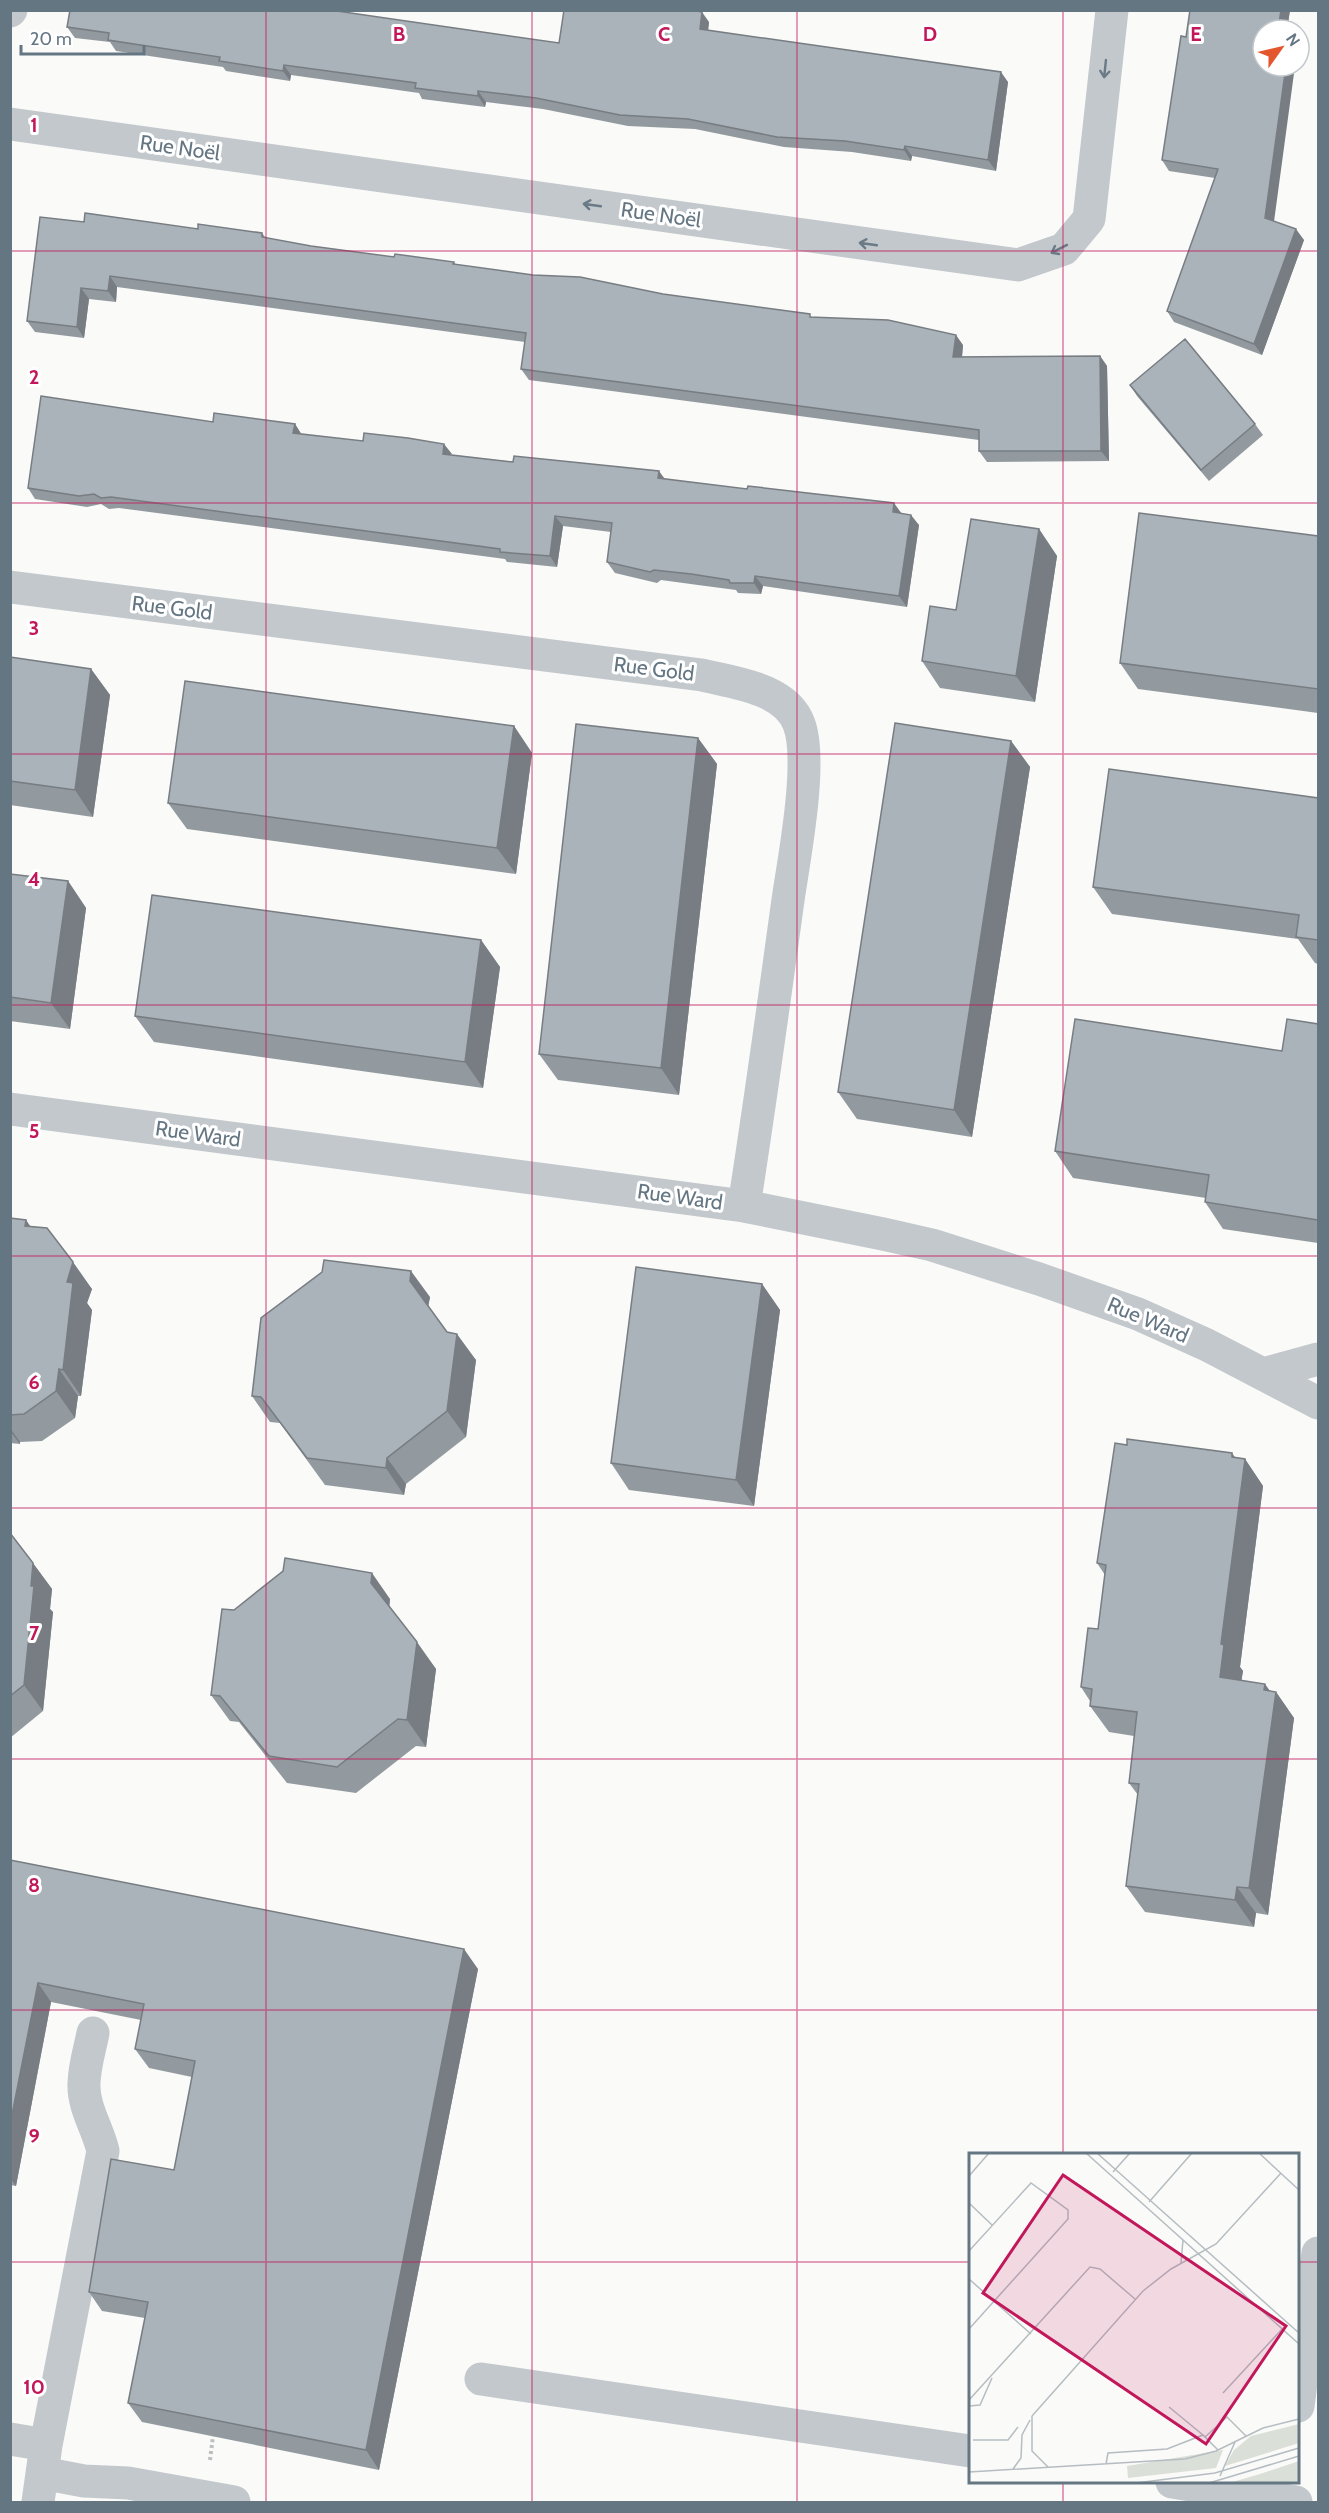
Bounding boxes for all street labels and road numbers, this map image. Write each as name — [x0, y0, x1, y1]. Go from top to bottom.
street label: Rue Noël — [138, 130, 222, 166]
street label: Rue Noël — [619, 197, 703, 233]
street label: Rue Gold — [130, 590, 214, 625]
street label: Rue Gold — [612, 651, 696, 686]
street label: Rue Ward — [154, 1115, 242, 1152]
street label: Rue Ward — [636, 1178, 724, 1215]
street label: Rue Ward — [1104, 1291, 1193, 1348]

